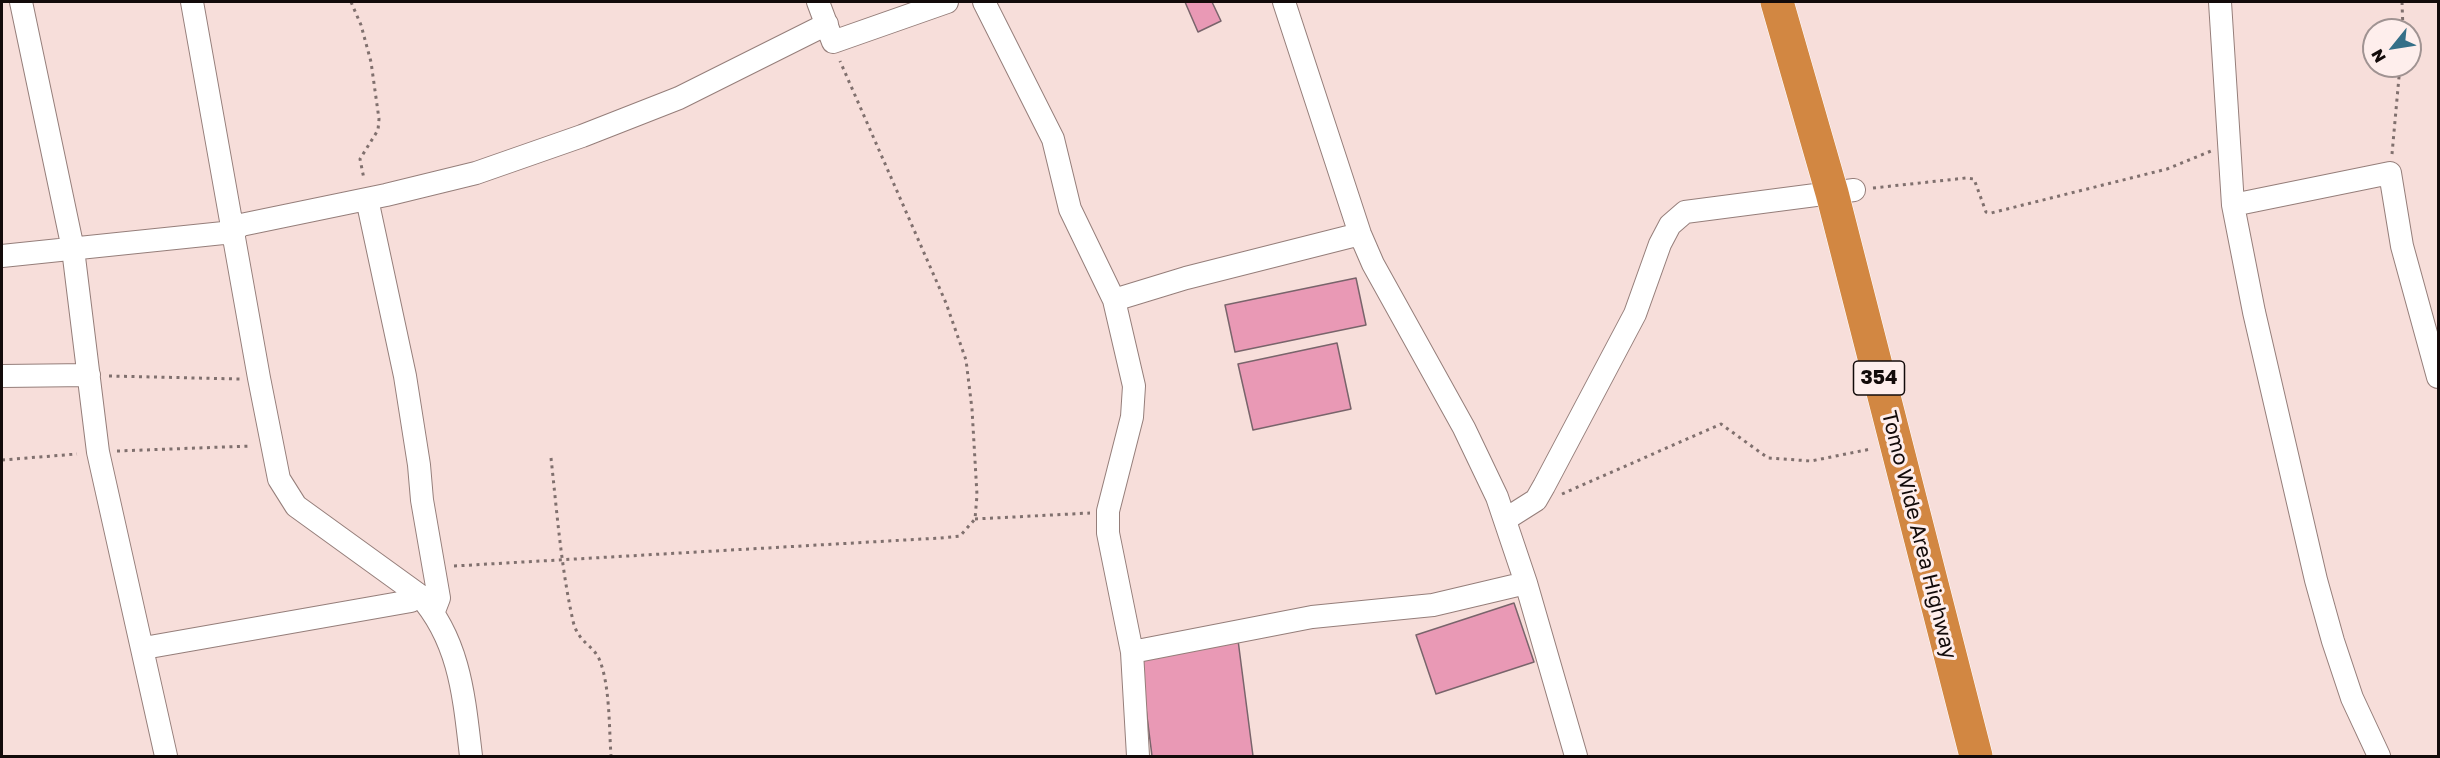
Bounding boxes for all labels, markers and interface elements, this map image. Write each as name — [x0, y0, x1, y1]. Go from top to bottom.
north arrow — [2362, 18, 2422, 78]
text: N — [2366, 46, 2390, 66]
road number: 354 — [1854, 361, 1904, 395]
street label: Tomo Wide Area Highway — [1876, 408, 1962, 662]

